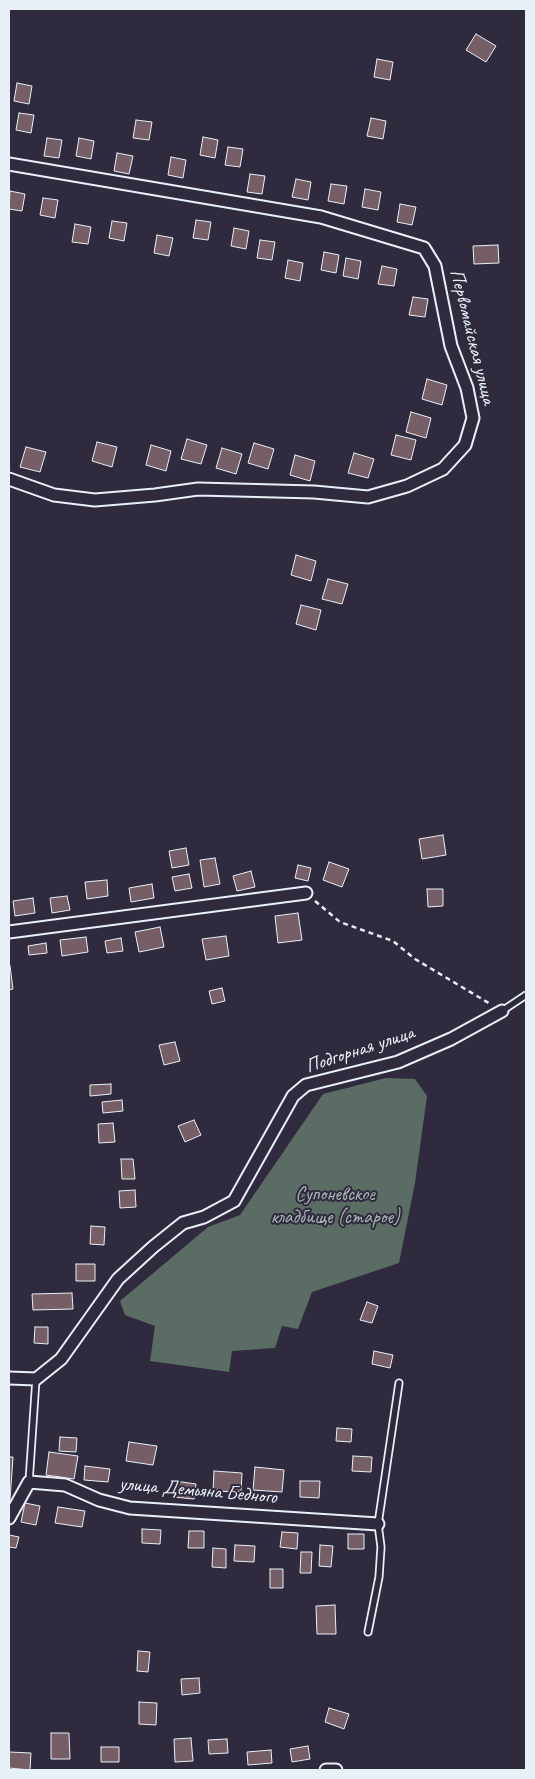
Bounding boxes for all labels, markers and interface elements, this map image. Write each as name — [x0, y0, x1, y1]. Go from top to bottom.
street label: Первомайская улица — [444, 267, 500, 407]
street label: Подгорная улица — [303, 1021, 417, 1079]
park label: Супоневское кладбище (старое) — [270, 1183, 400, 1230]
street label: улица Демьяна Бедного — [118, 1472, 278, 1510]

